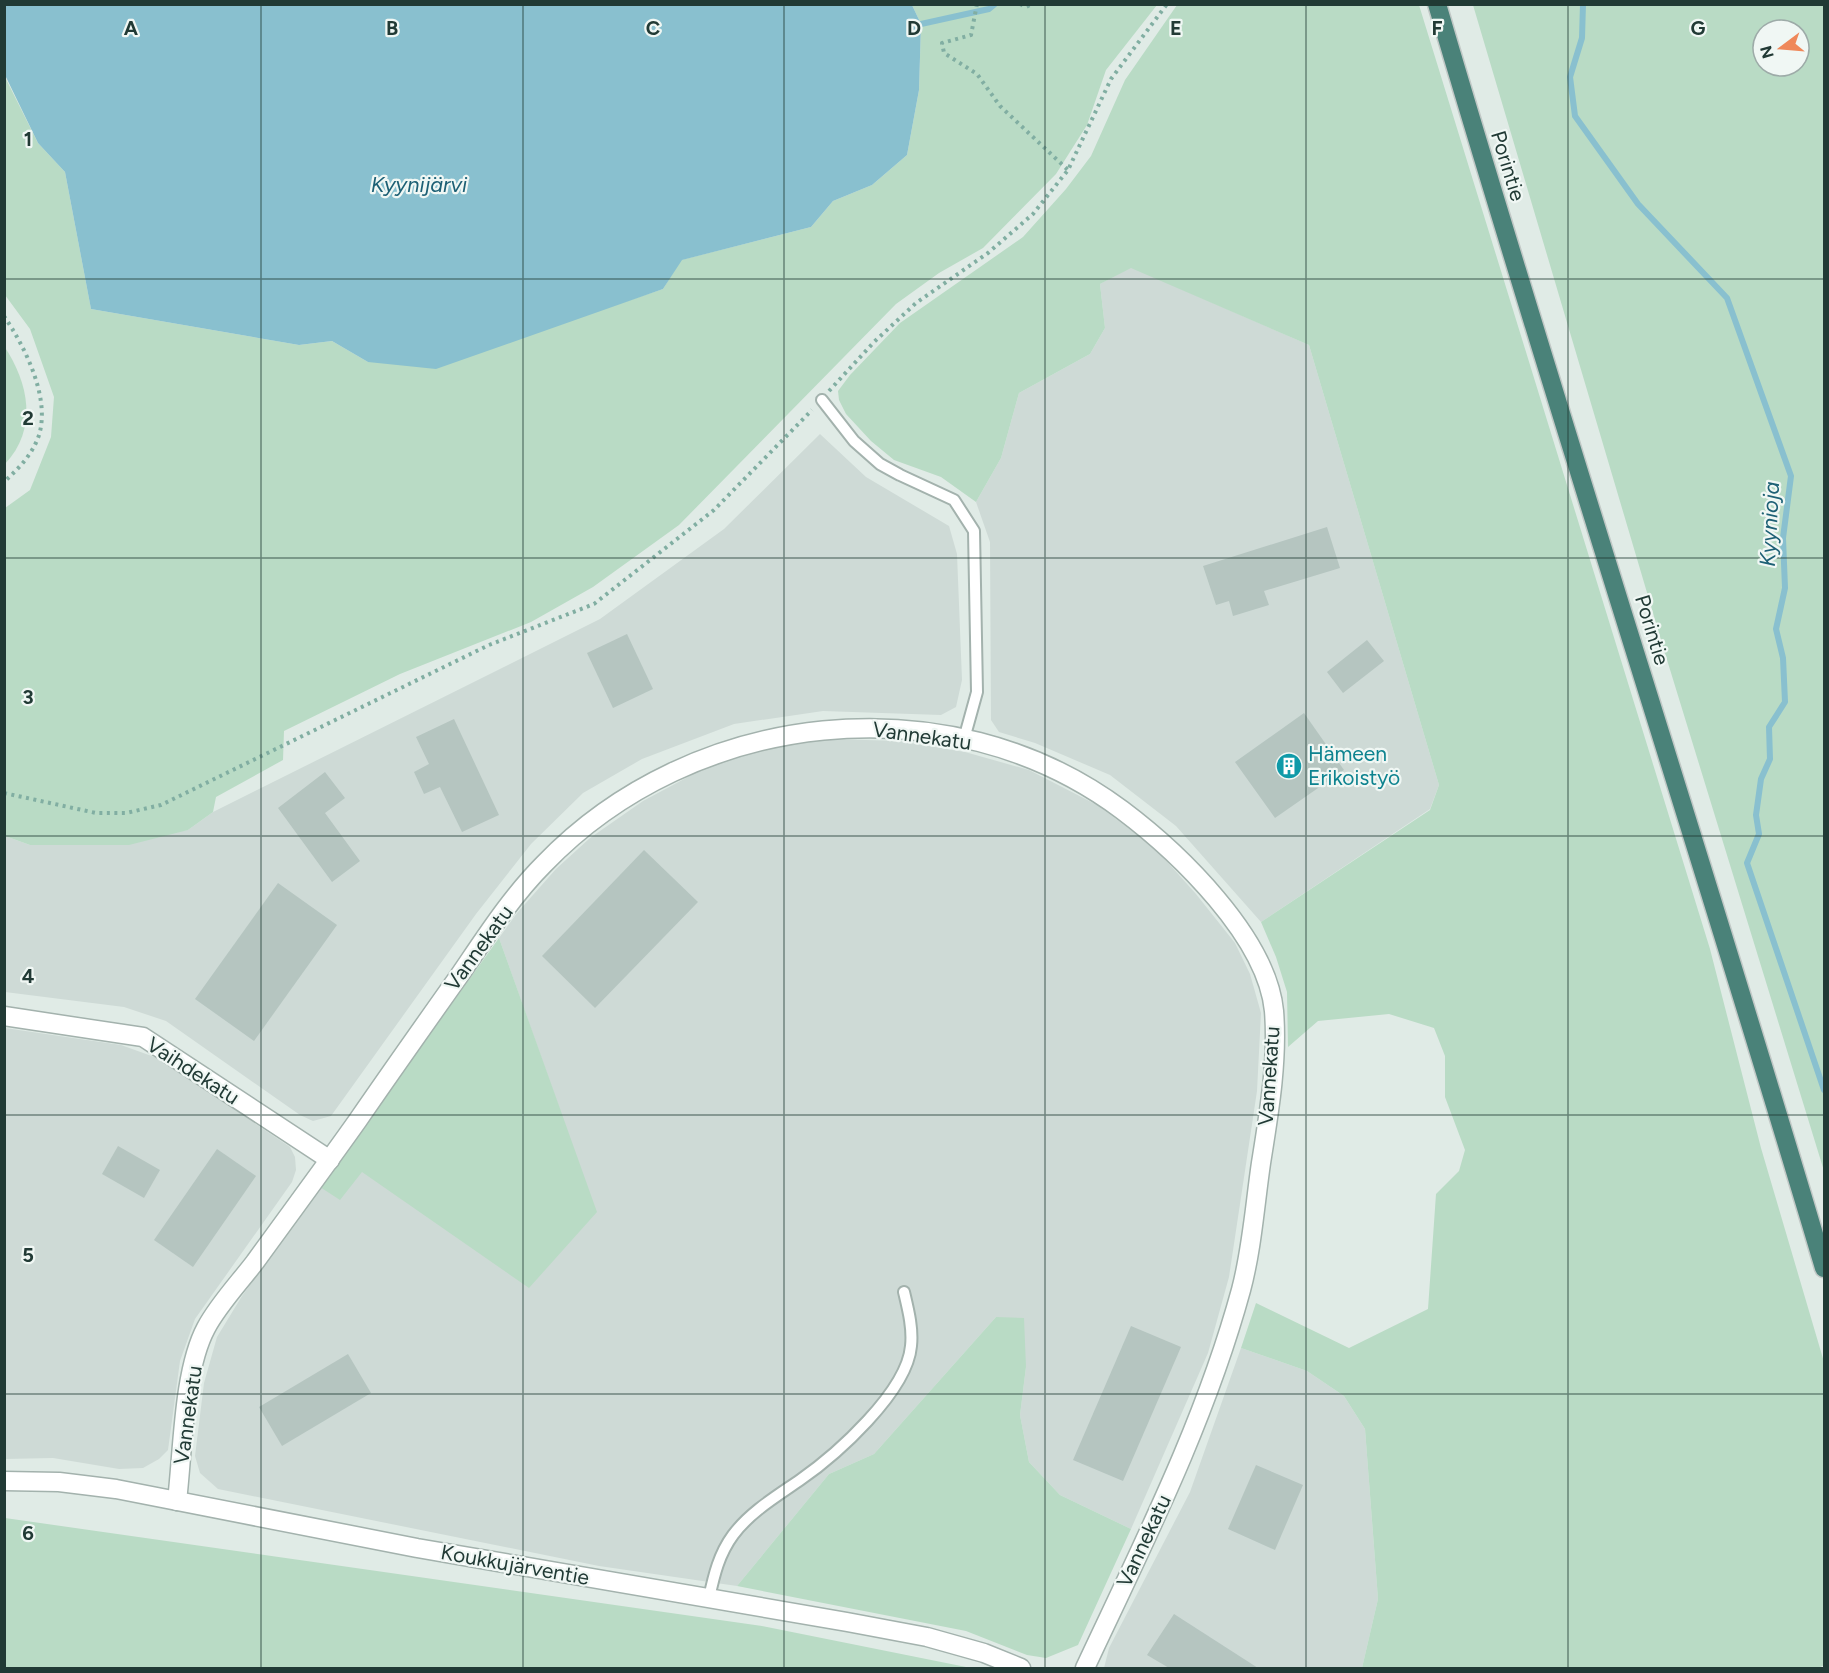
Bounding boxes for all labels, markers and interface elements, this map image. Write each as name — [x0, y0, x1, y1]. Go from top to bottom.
text: A — [124, 16, 139, 40]
text: B — [386, 16, 398, 40]
text: C — [646, 16, 660, 40]
text: D — [907, 16, 921, 40]
text: E — [1170, 16, 1182, 40]
text: F — [1431, 16, 1443, 40]
text: G — [1691, 16, 1706, 40]
north arrow — [1751, 18, 1811, 78]
text: N — [1756, 43, 1778, 61]
text: 1 — [24, 127, 32, 151]
street label: Porintie — [1486, 128, 1531, 204]
water label: Kyynijärvi — [371, 171, 468, 198]
text: 2 — [22, 406, 34, 430]
water label: Kyynioja — [1754, 481, 1785, 567]
street label: Porintie — [1630, 592, 1675, 668]
text: 3 — [22, 685, 34, 709]
street label: Vannekatu — [871, 716, 973, 755]
place label: Hämeen Erikoistyö — [1308, 741, 1400, 790]
building icon: Hämeen Erikoistyö — [1274, 751, 1304, 781]
street label: Vannekatu — [439, 900, 518, 995]
text: 4 — [22, 964, 35, 988]
street label: Vannekatu — [1253, 1025, 1284, 1127]
street label: Vaihdekatu — [142, 1031, 244, 1110]
text: 5 — [22, 1243, 34, 1267]
street label: Vannekatu — [168, 1364, 207, 1466]
street label: Vannekatu — [1111, 1490, 1176, 1591]
text: 6 — [22, 1521, 34, 1545]
street label: Koukkujärventie — [439, 1539, 591, 1590]

